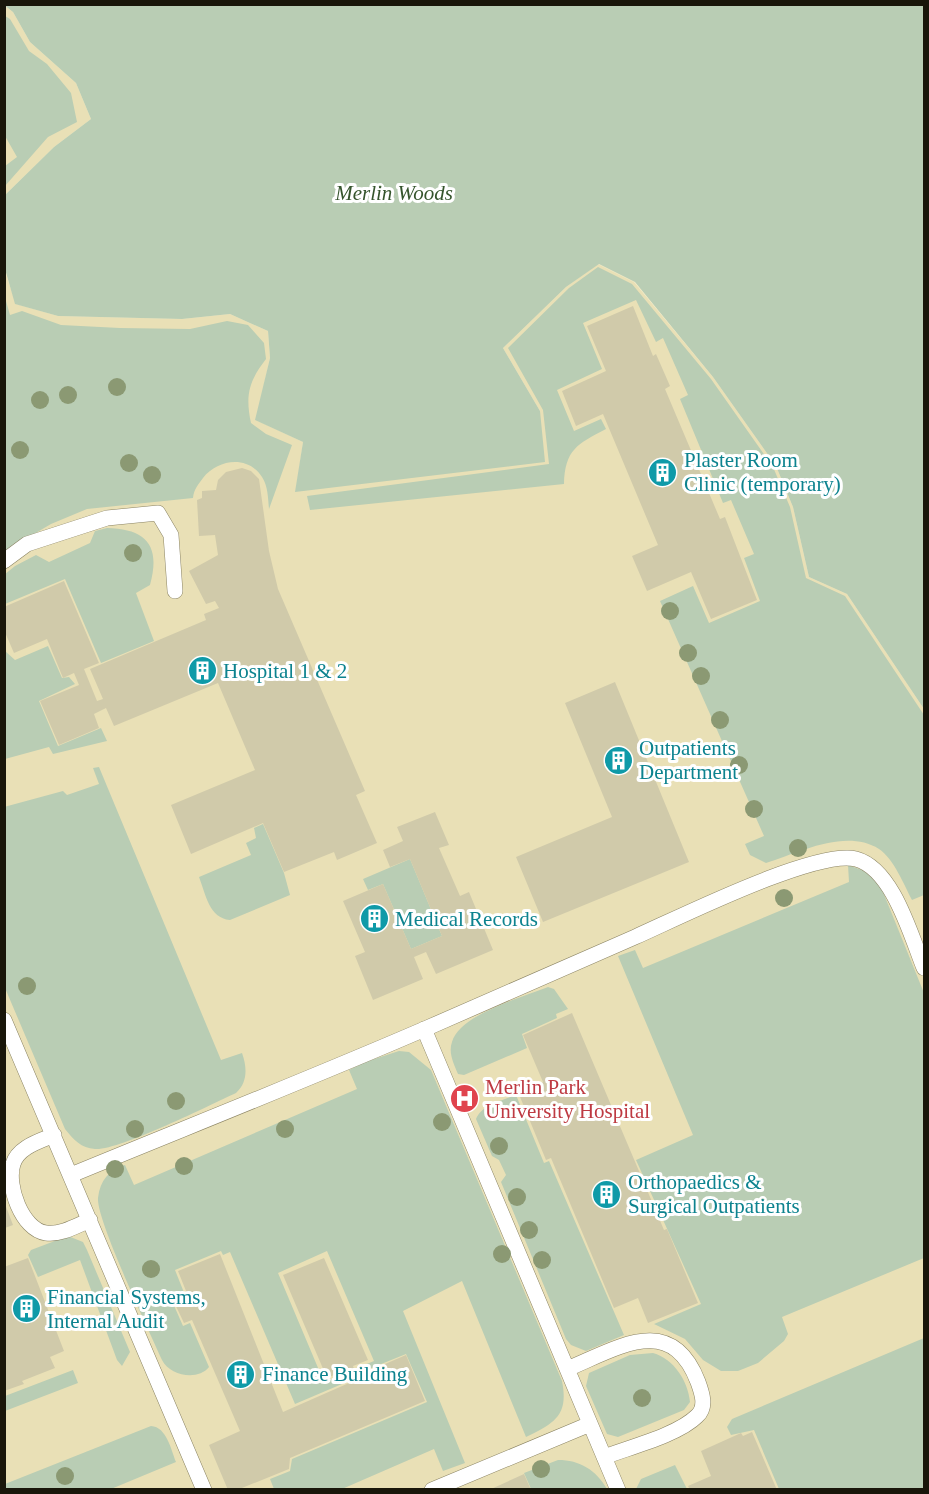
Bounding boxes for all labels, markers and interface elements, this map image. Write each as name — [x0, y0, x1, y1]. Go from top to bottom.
park label: Merlin Woods — [334, 181, 453, 205]
place label: Plaster Room Clinic (temporary) — [684, 448, 841, 496]
building icon: Plaster Room Clinic (temporary) — [647, 456, 679, 488]
building icon: Hospital 1 & 2 — [186, 655, 218, 687]
place label: Hospital 1 & 2 — [223, 659, 347, 683]
place label: Outpatients Department — [639, 736, 738, 784]
building icon: Outpatients Department — [602, 744, 634, 776]
building icon: Medical Records — [358, 903, 390, 935]
place label: Medical Records — [395, 907, 538, 931]
place label: Merlin Park University Hospital — [485, 1075, 650, 1123]
hospital icon: Merlin Park University Hospital — [448, 1083, 480, 1115]
place label: Orthopaedics & Surgical Outpatients — [628, 1170, 800, 1218]
building icon: Orthopaedics & Surgical Outpatients — [591, 1178, 623, 1210]
place label: Financial Systems, Internal Audit — [47, 1285, 206, 1333]
building icon: Financial Systems, Internal Audit — [10, 1293, 42, 1325]
building icon: Finance Building — [225, 1358, 257, 1390]
place label: Finance Building — [262, 1362, 408, 1386]

